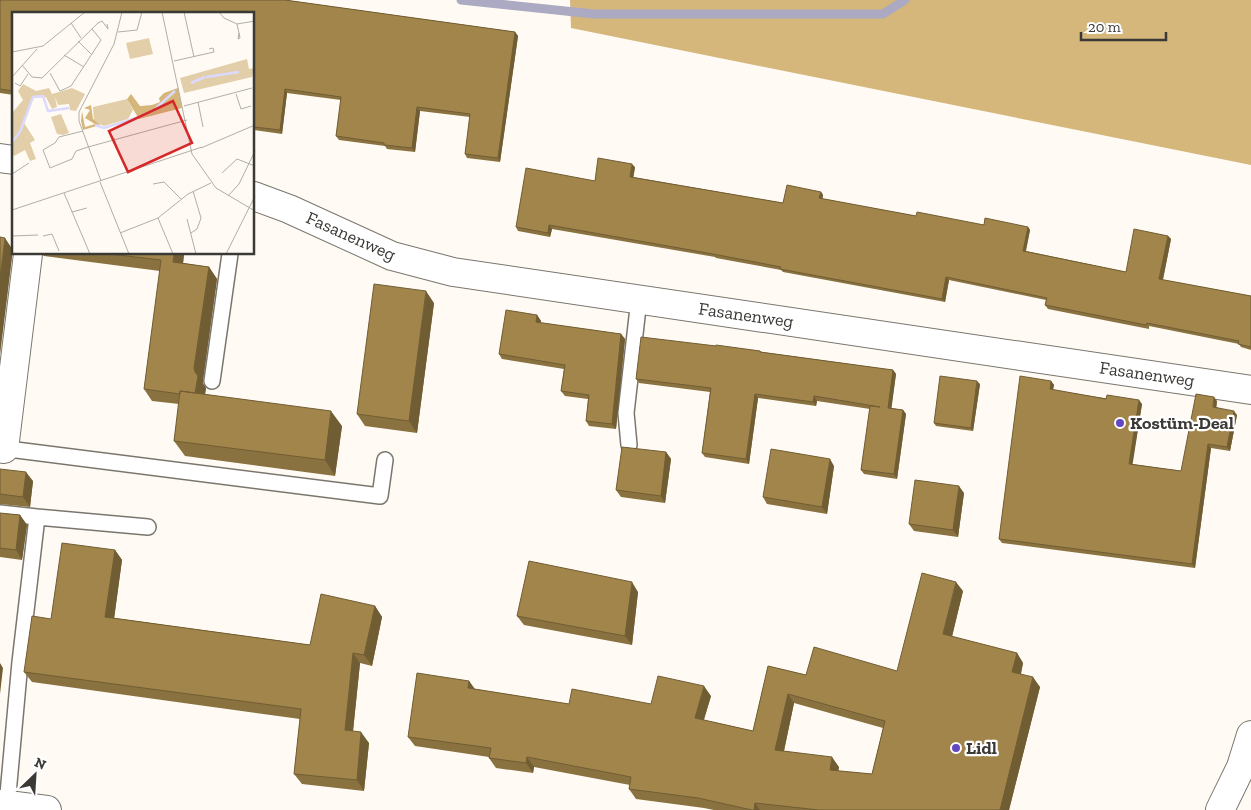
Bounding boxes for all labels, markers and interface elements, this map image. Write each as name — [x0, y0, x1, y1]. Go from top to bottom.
scale bar — [1081, 10, 1166, 42]
inset map — [12, 12, 255, 255]
text: 20 m — [1088, 18, 1121, 36]
street label: Fasanenweg — [303, 206, 399, 266]
street label: Fasanenweg — [697, 297, 795, 333]
street label: Fasanenweg — [1098, 356, 1196, 392]
place label: Kostüm-Deal — [1130, 412, 1234, 434]
marker: Kostüm-Deal — [1114, 417, 1126, 429]
place label: Lidl — [966, 737, 997, 759]
marker: Lidl — [950, 742, 962, 754]
north arrow — [10, 750, 60, 800]
text: N — [32, 754, 49, 774]

